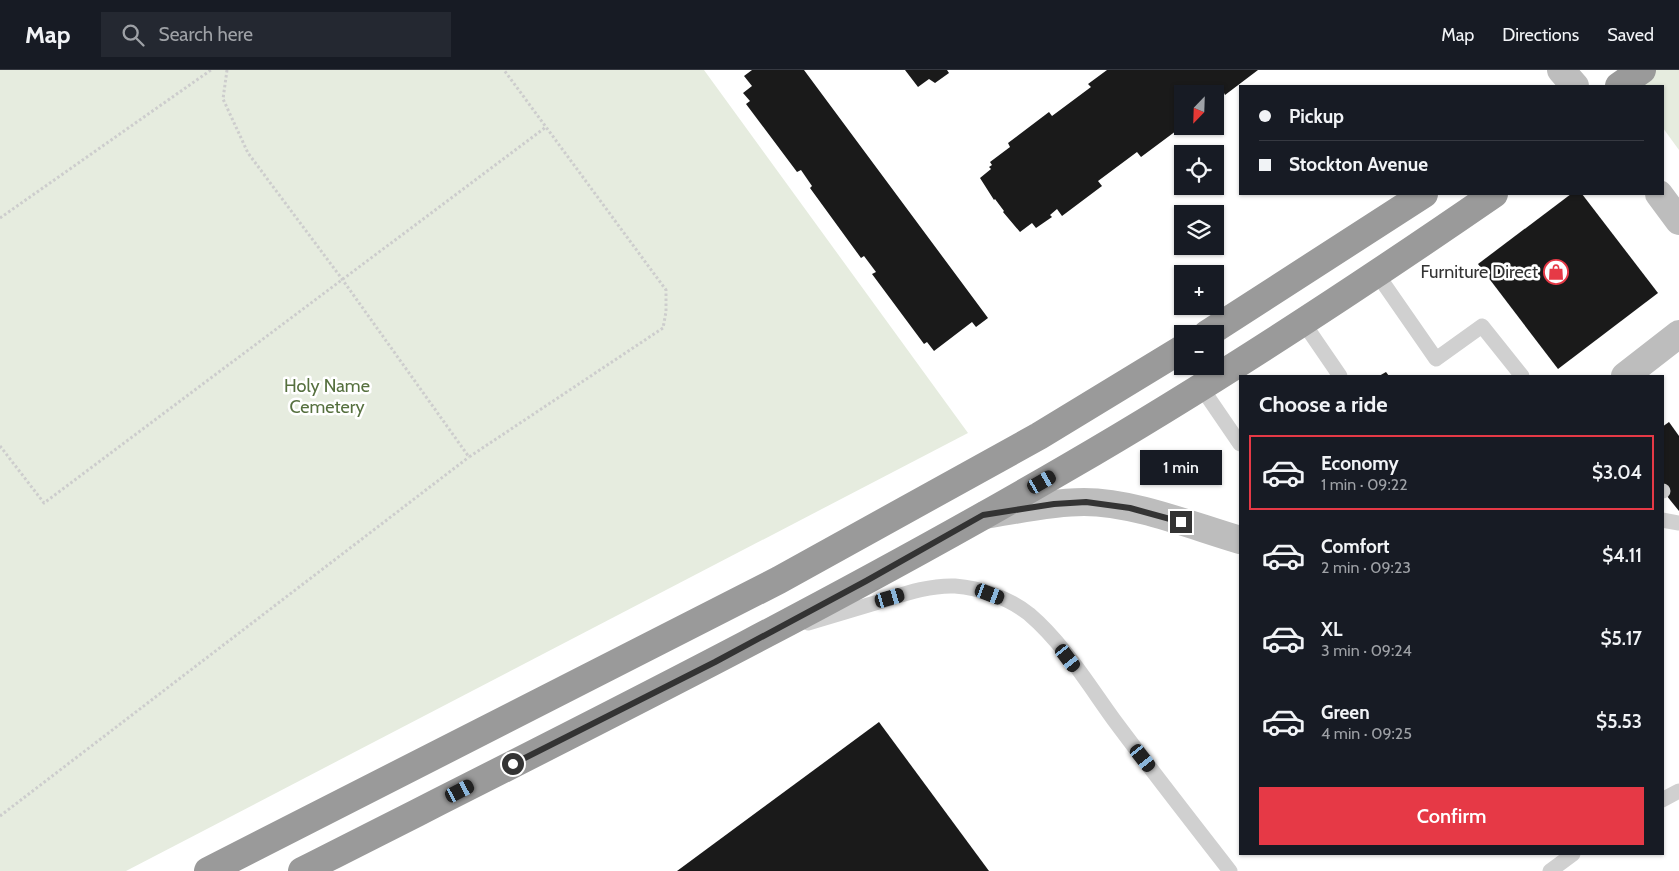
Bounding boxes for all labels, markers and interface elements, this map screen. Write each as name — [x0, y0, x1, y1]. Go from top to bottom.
search box — [101, 12, 451, 57]
text: Map — [25, 20, 71, 49]
icon: search — [119, 21, 147, 49]
text: Search here — [159, 23, 253, 46]
text: Map — [1441, 24, 1474, 46]
text: Directions — [1502, 24, 1579, 46]
text: Saved — [1607, 24, 1654, 46]
north arrow — [1174, 85, 1224, 135]
map controls — [1174, 85, 1224, 375]
text: Pickup — [1289, 105, 1344, 128]
button: locate — [1174, 145, 1224, 195]
text: Stockton Avenue — [1289, 153, 1428, 176]
button: layers — [1174, 205, 1224, 255]
shop icon: Furniture Direct — [1543, 259, 1569, 285]
place label: Furniture Direct — [1420, 261, 1538, 283]
button: + — [1174, 265, 1224, 315]
button: − — [1174, 325, 1224, 375]
park label: Holy Name Cemetery — [284, 375, 370, 418]
text: Choose a ride — [1259, 391, 1388, 418]
callout: 1 min — [1140, 450, 1222, 484]
icon: car — [1261, 450, 1306, 495]
text: Economy — [1321, 452, 1399, 475]
text: 1 min — [1163, 458, 1199, 477]
text: $3.04 — [1592, 461, 1642, 484]
car — [1025, 468, 1058, 496]
text: 1 min · 09:22 — [1321, 475, 1408, 494]
route end — [1170, 511, 1192, 533]
icon: car — [1261, 533, 1306, 578]
text: Comfort — [1321, 535, 1390, 558]
text: $4.11 — [1602, 544, 1642, 567]
text: 2 min · 09:23 — [1321, 558, 1411, 577]
car — [973, 582, 1006, 606]
car — [873, 587, 906, 609]
icon: car — [1261, 616, 1306, 661]
text: XL — [1321, 618, 1342, 641]
text: $5.17 — [1601, 627, 1642, 650]
text: 3 min · 09:24 — [1321, 641, 1412, 660]
car — [1052, 642, 1083, 674]
icon: car — [1261, 699, 1306, 744]
text: Green — [1321, 701, 1370, 724]
text: $5.53 — [1596, 710, 1642, 733]
text: 4 min · 09:25 — [1321, 724, 1412, 743]
car — [1127, 742, 1158, 774]
route start — [502, 753, 524, 775]
car — [443, 778, 476, 804]
button: Confirm — [1259, 787, 1644, 845]

